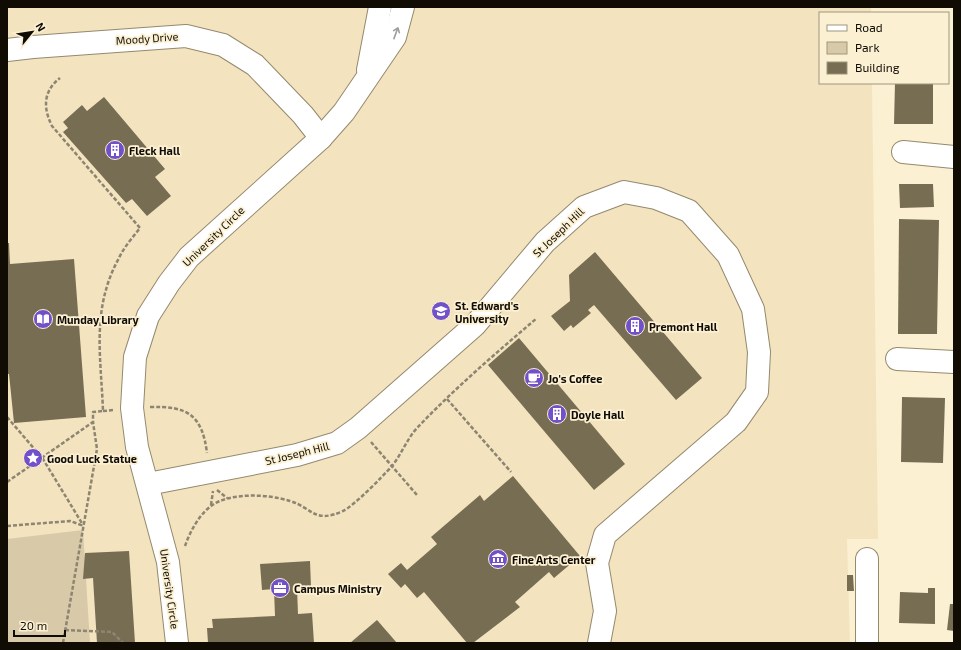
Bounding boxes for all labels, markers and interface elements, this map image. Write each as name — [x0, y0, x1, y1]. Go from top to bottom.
north arrow — [12, 12, 52, 52]
legend — [819, 12, 949, 84]
text: N — [33, 20, 49, 33]
text: Road — [855, 20, 883, 34]
one-way arrow — [393, 26, 400, 39]
street label: Moody Drive — [115, 29, 179, 47]
text: Park — [855, 40, 880, 54]
text: Building — [855, 60, 900, 74]
building icon: Fleck Hall — [104, 139, 126, 161]
place label: Fleck Hall — [129, 144, 180, 157]
street label: University Circle — [179, 203, 247, 269]
street label: St Joseph Hill — [530, 204, 587, 260]
place label: St. Edward's University — [455, 299, 519, 326]
school or university icon: St. Edward's University — [430, 300, 452, 322]
library icon: Munday Library — [32, 308, 54, 330]
place label: Munday Library — [57, 313, 139, 327]
building icon: Premont Hall — [624, 315, 646, 337]
place label: Premont Hall — [649, 320, 718, 333]
cafe icon: Jo's Coffee — [523, 367, 545, 389]
place label: Jo's Coffee — [548, 372, 603, 385]
building icon: Doyle Hall — [546, 403, 568, 425]
place label: Doyle Hall — [571, 408, 625, 422]
street label: St Joseph Hill — [263, 439, 331, 467]
place icon: Good Luck Statue — [22, 447, 44, 469]
place label: Good Luck Statue — [47, 452, 137, 465]
street label: University Circle — [158, 548, 182, 630]
museum icon: Fine Arts Center — [487, 548, 509, 570]
place label: Fine Arts Center — [512, 553, 596, 566]
office icon: Campus Ministry — [269, 577, 291, 599]
place label: Campus Ministry — [294, 582, 383, 596]
scale bar — [14, 612, 65, 638]
text: 20 m — [20, 618, 47, 632]

